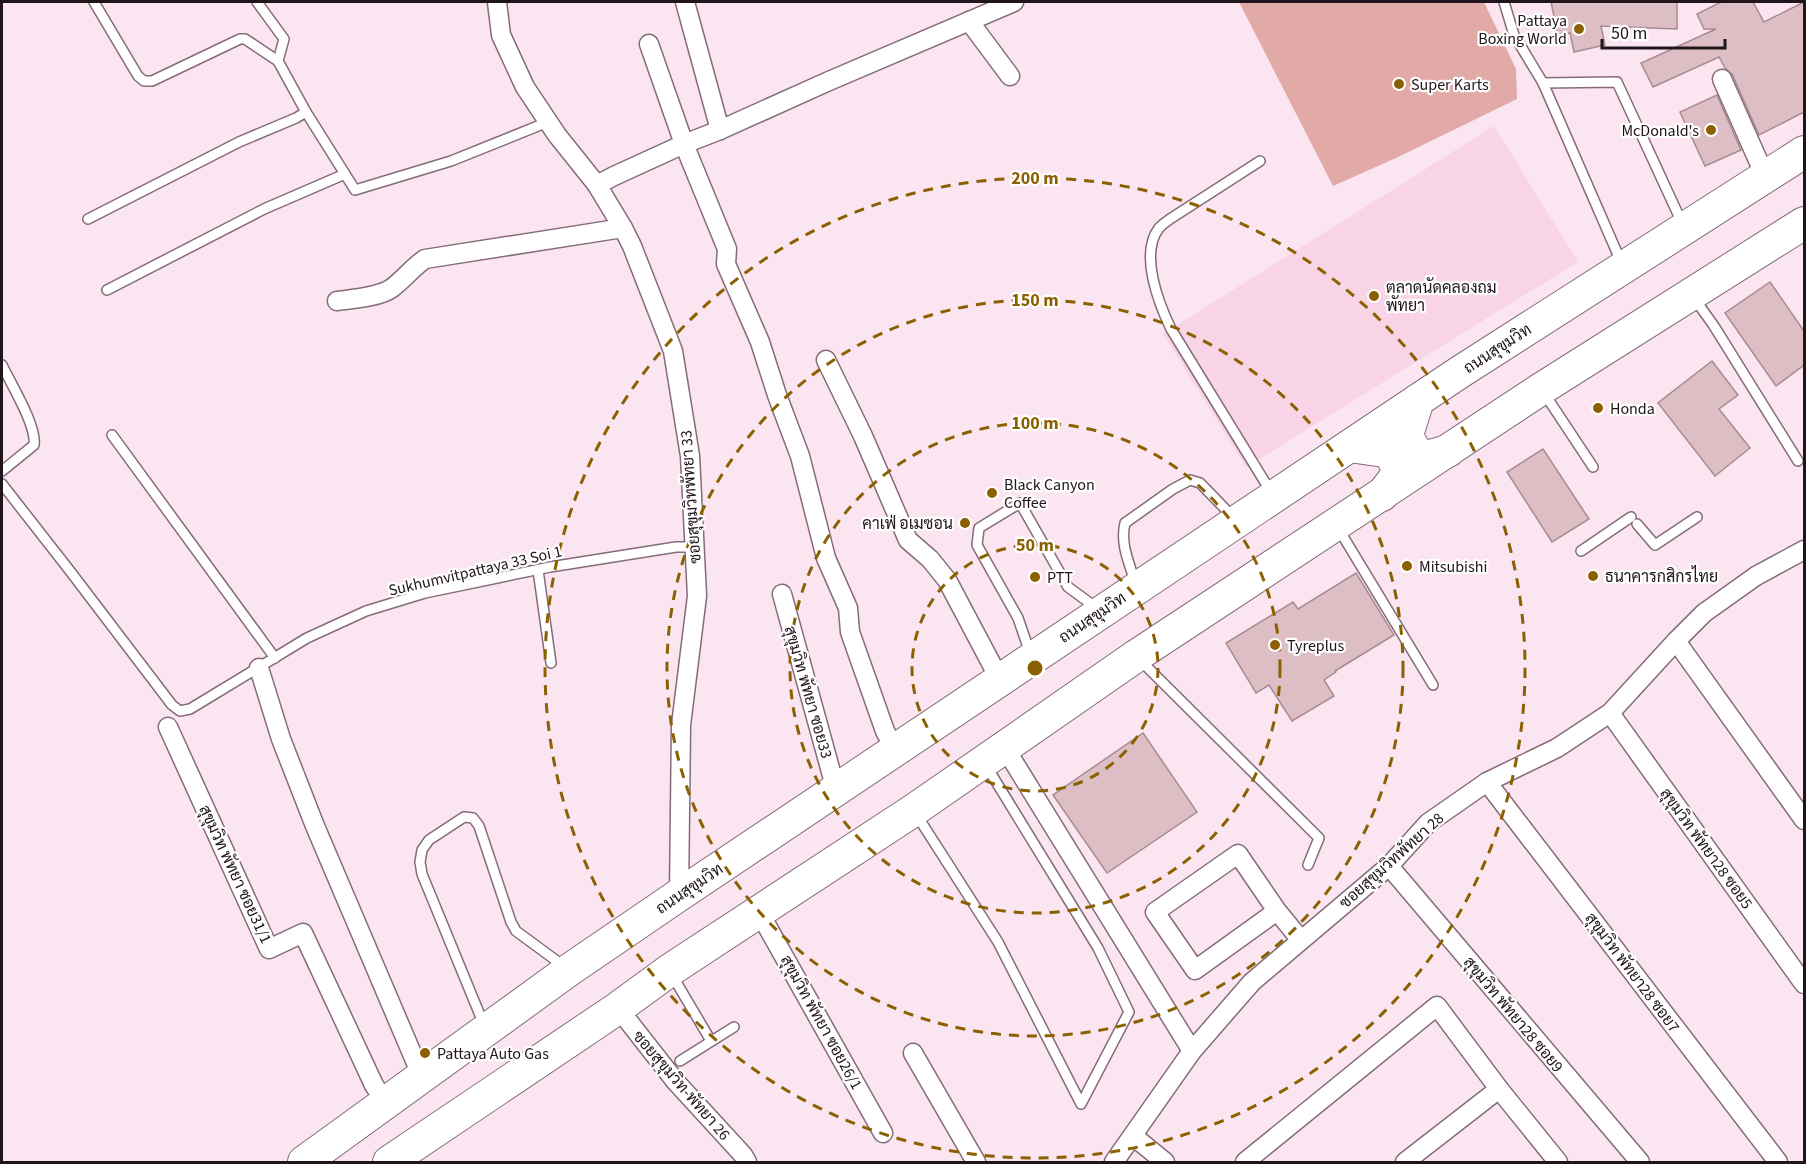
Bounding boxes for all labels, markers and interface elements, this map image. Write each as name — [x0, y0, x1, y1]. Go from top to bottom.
place label: Pattaya Boxing World — [1478, 10, 1567, 50]
scale bar — [1602, 12, 1725, 50]
text: 50 m — [1611, 21, 1647, 46]
marker: Pattaya Boxing World — [1572, 22, 1586, 36]
place label: Super Karts — [1411, 74, 1489, 96]
marker: Super Karts — [1392, 77, 1406, 91]
place label: McDonald's — [1621, 120, 1699, 142]
marker: McDonald's — [1704, 123, 1718, 137]
text: 200 m — [1011, 166, 1059, 191]
place label: ตลาดนัดคลองถม พัทยา — [1386, 277, 1497, 317]
text: 150 m — [1011, 288, 1059, 313]
marker: ตลาดนัดคลองถม พัทยา — [1367, 289, 1381, 303]
street label: ถนนสุขุมวิท — [1459, 319, 1536, 379]
place label: Honda — [1610, 398, 1655, 420]
marker: Honda — [1591, 401, 1605, 415]
text: 100 m — [1011, 411, 1059, 436]
street label: ซอยสุขุมวิทพัทยา 33 — [675, 429, 707, 564]
place label: Black Canyon Coffee — [1004, 474, 1095, 514]
marker: Black Canyon Coffee — [985, 486, 999, 500]
place label: คาเฟ่ อเมซอน — [862, 513, 953, 535]
marker: คาเฟ่ อเมซอน — [958, 516, 972, 530]
text: 50 m — [1016, 533, 1054, 558]
street label: Sukhumvitpattaya 33 Soi 1 — [386, 540, 564, 602]
place label: Mitsubishi — [1419, 556, 1487, 578]
marker: Mitsubishi — [1400, 559, 1414, 573]
place label: ธนาคารกสิกรไทย — [1605, 565, 1718, 588]
place label: PTT — [1047, 567, 1073, 589]
marker: ธนาคารกสิกรไทย — [1586, 569, 1600, 583]
marker: PTT — [1028, 570, 1042, 584]
street label: ถนนสุขุมวิท — [1054, 587, 1131, 648]
street label: สุขุมวิท พัทยา ซอย33 — [779, 623, 838, 761]
place label: Tyreplus — [1287, 635, 1345, 657]
marker: Tyreplus — [1268, 638, 1282, 652]
centre of rings — [1025, 658, 1045, 678]
street label: สุขุมวิท พัทยา28 ซอย5 — [1655, 784, 1758, 914]
street label: สุขุมวิท พัทยา ซอย31/1 — [193, 802, 277, 947]
street label: ซอยสุขุมวิทพัทยา 28 — [1335, 808, 1449, 914]
street label: ถนนสุขุมวิท — [651, 858, 728, 919]
street label: สุขุมวิท พัทยา28 ซอย7 — [1580, 908, 1685, 1037]
street label: สุขุมวิท พัทยา ซอย26/1 — [775, 951, 867, 1094]
street label: สุขุมวิท พัทยา28 ซอย9 — [1458, 952, 1568, 1077]
street label: ซอยสุขุมวิท-พัทยา 26 — [627, 1026, 735, 1145]
place label: Pattaya Auto Gas — [437, 1043, 549, 1065]
marker: Pattaya Auto Gas — [418, 1046, 432, 1060]

